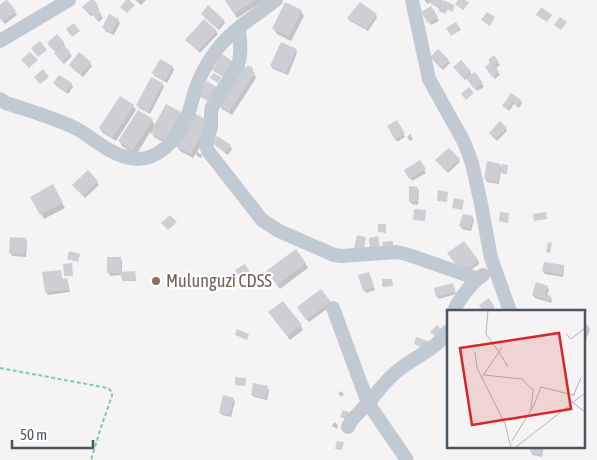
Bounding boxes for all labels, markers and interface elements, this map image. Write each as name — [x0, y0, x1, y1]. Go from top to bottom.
place label: Mulunguzi CDSS — [166, 270, 272, 291]
marker: Mulunguzi CDSS — [150, 275, 162, 287]
inset map — [447, 310, 584, 448]
scale bar — [12, 418, 94, 450]
text: 50 m — [20, 426, 47, 443]

